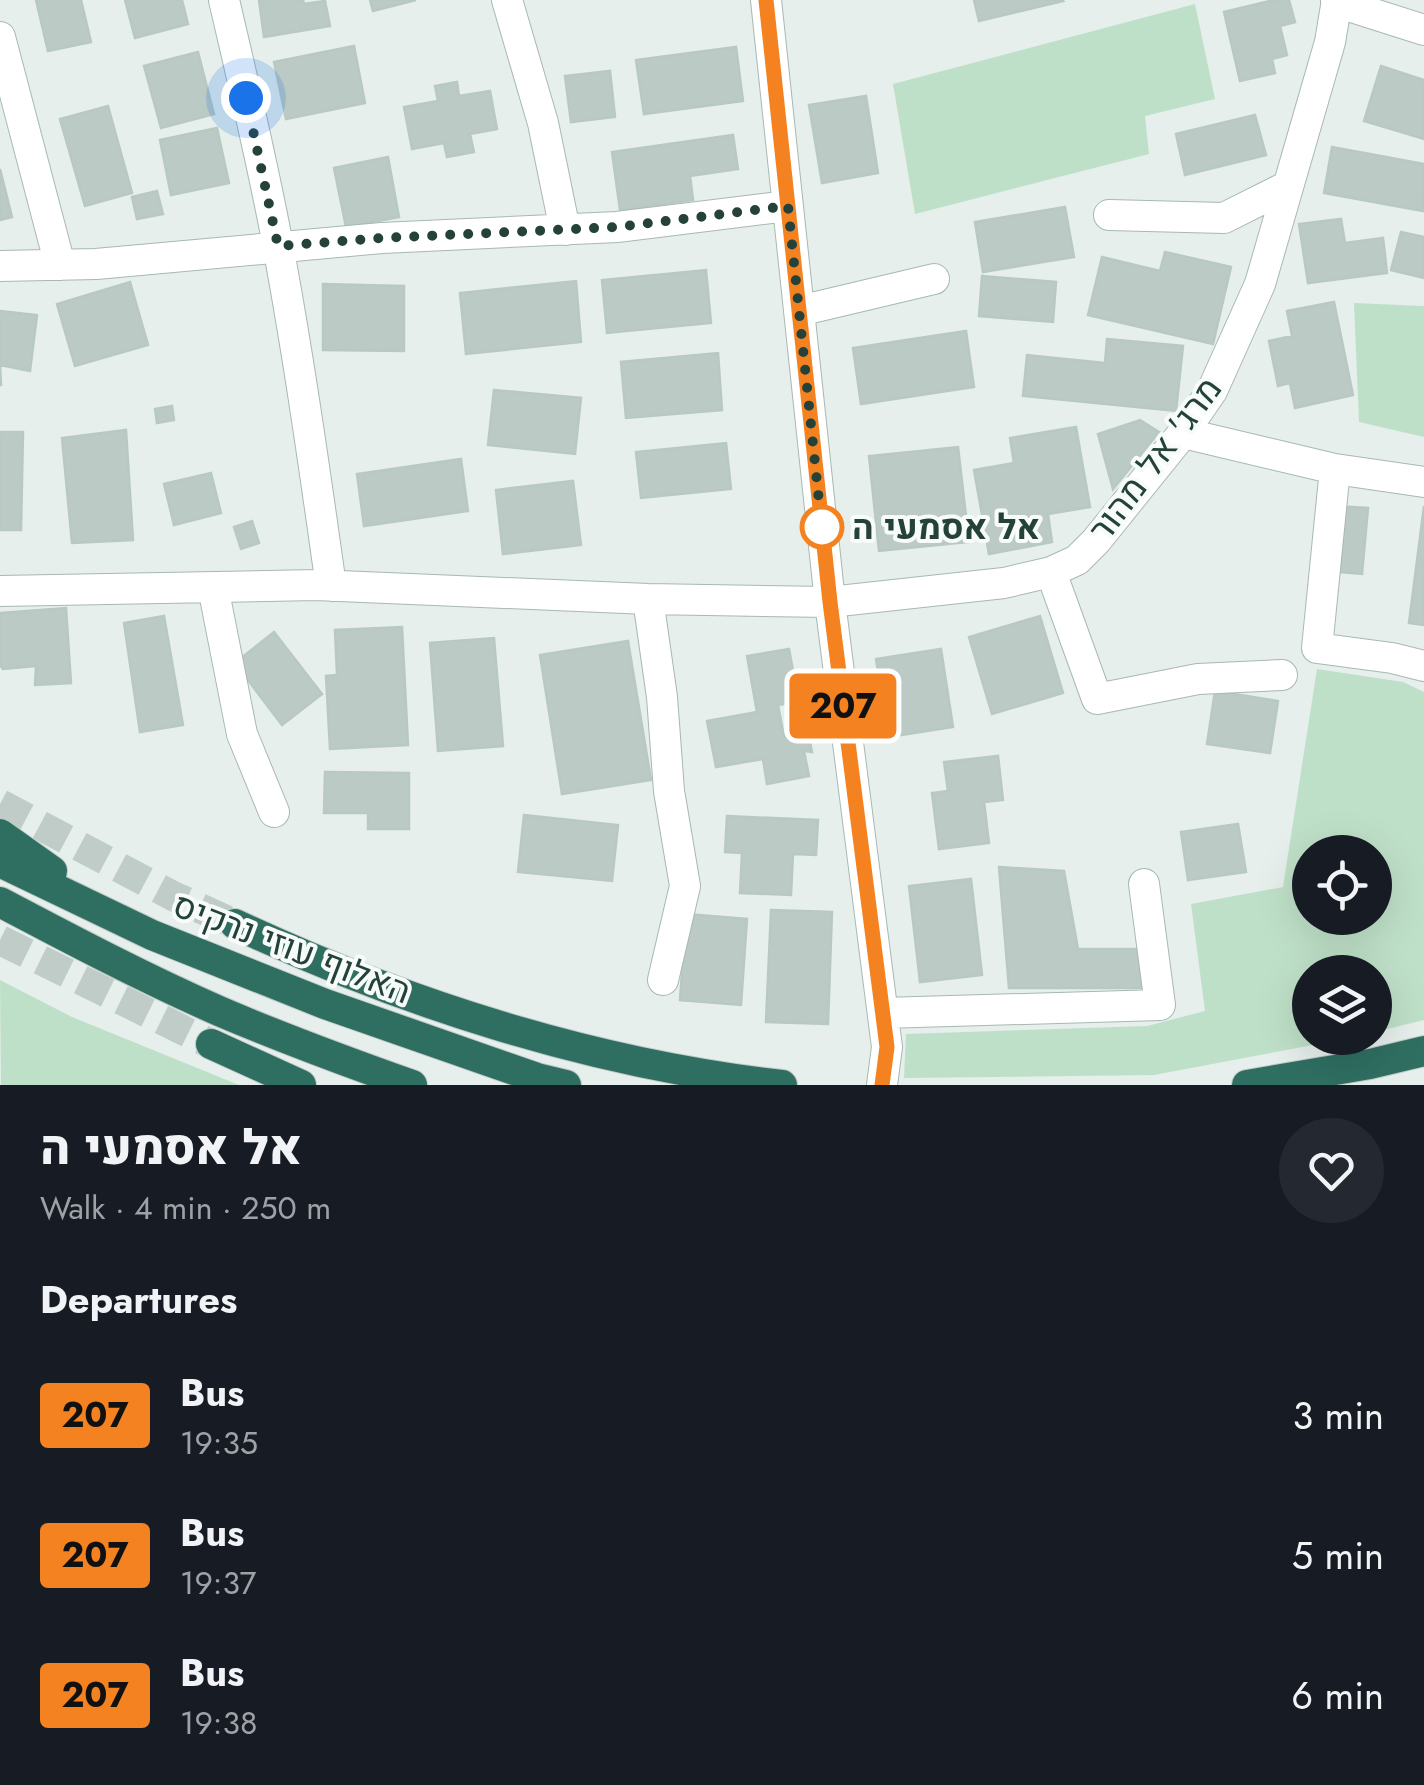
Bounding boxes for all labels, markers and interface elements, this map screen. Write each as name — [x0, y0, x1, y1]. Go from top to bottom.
your location — [221, 73, 271, 123]
street label: מרג' אל מהור — [1076, 366, 1234, 552]
place label: אל אסמעי ה — [852, 502, 1040, 552]
marker: אל אסמעי ה — [801, 506, 843, 548]
line badge: 207 — [786, 674, 900, 738]
text: 207 — [809, 681, 877, 731]
map controls — [1292, 835, 1392, 1055]
button: locate — [1292, 835, 1392, 935]
street label: האלוף עוזי נרקיס — [166, 880, 418, 1016]
button: layers — [1292, 955, 1392, 1055]
text: אל אסמעי ה — [40, 1113, 302, 1182]
button: heart — [1279, 1118, 1384, 1223]
text: Walk · 4 min · 250 m — [40, 1185, 331, 1231]
text: Departures — [40, 1272, 237, 1327]
text: Bus — [180, 1365, 244, 1420]
text: 3 min — [1292, 1388, 1384, 1443]
text: 207 — [61, 1390, 129, 1440]
text: 19:35 — [180, 1420, 258, 1466]
text: Bus — [180, 1505, 244, 1560]
text: 5 min — [1292, 1528, 1384, 1583]
text: 207 — [61, 1530, 129, 1580]
text: 19:37 — [180, 1560, 256, 1606]
text: Bus — [180, 1645, 244, 1700]
text: 6 min — [1291, 1668, 1384, 1723]
text: 207 — [61, 1670, 129, 1720]
text: 19:38 — [180, 1700, 257, 1746]

